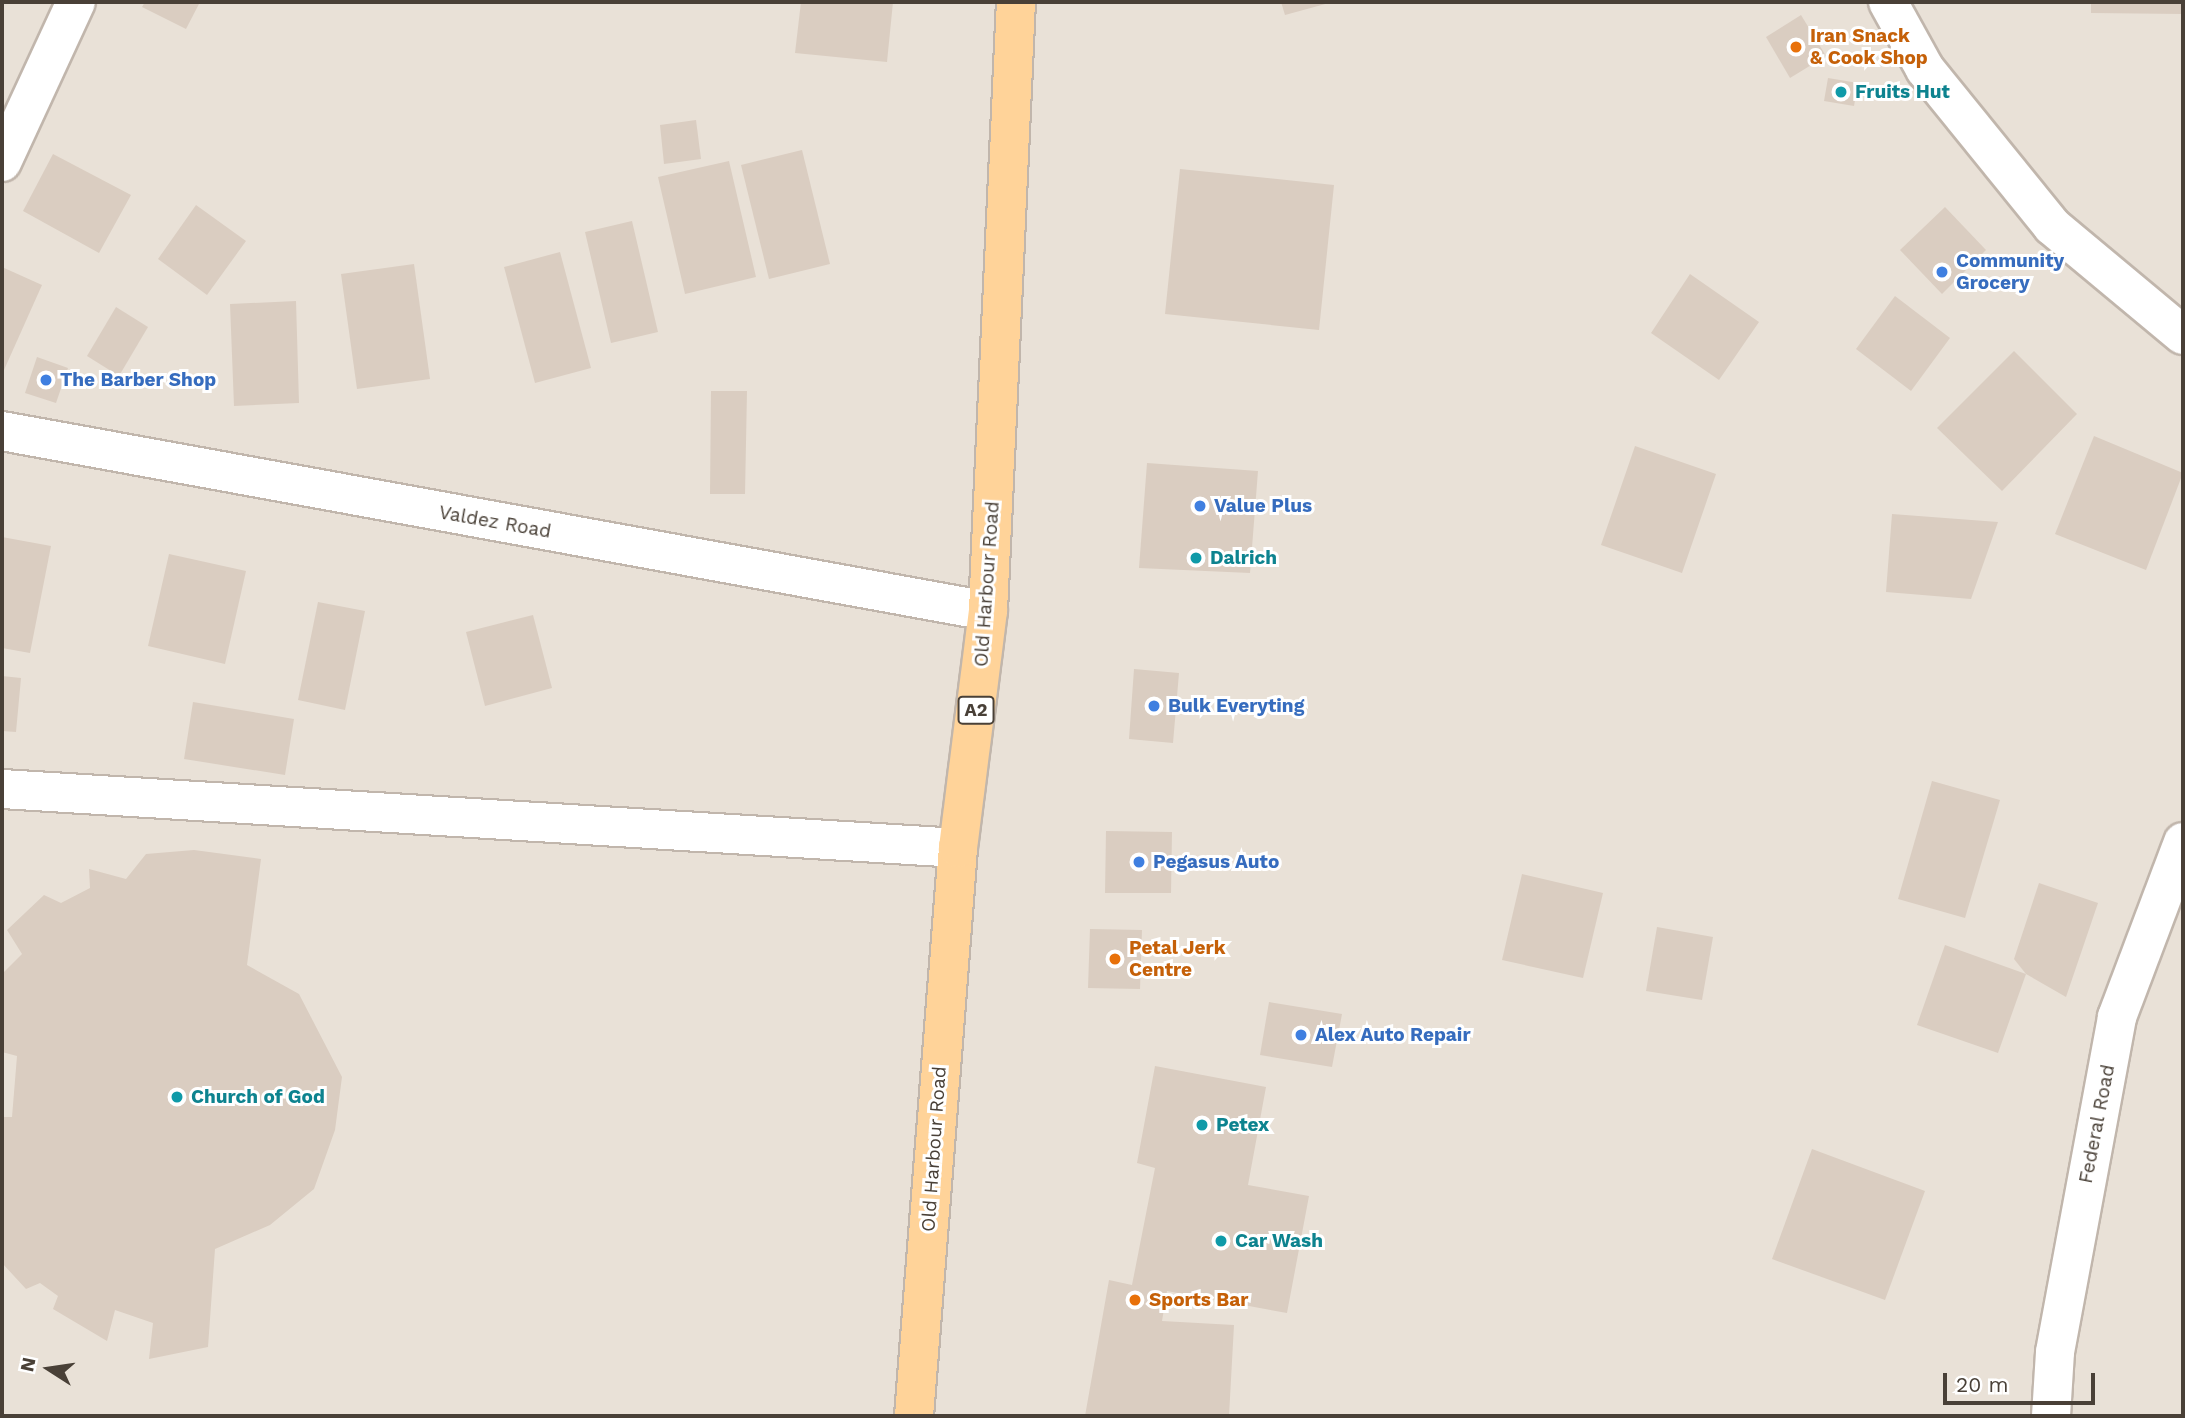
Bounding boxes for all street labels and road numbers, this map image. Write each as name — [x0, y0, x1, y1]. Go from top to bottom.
street label: Old Harbour Road — [970, 500, 1004, 668]
street label: Valdez Road — [437, 501, 553, 543]
road number: A2 — [957, 696, 995, 724]
street label: Federal Road — [2074, 1062, 2120, 1186]
street label: Old Harbour Road — [917, 1065, 951, 1233]

